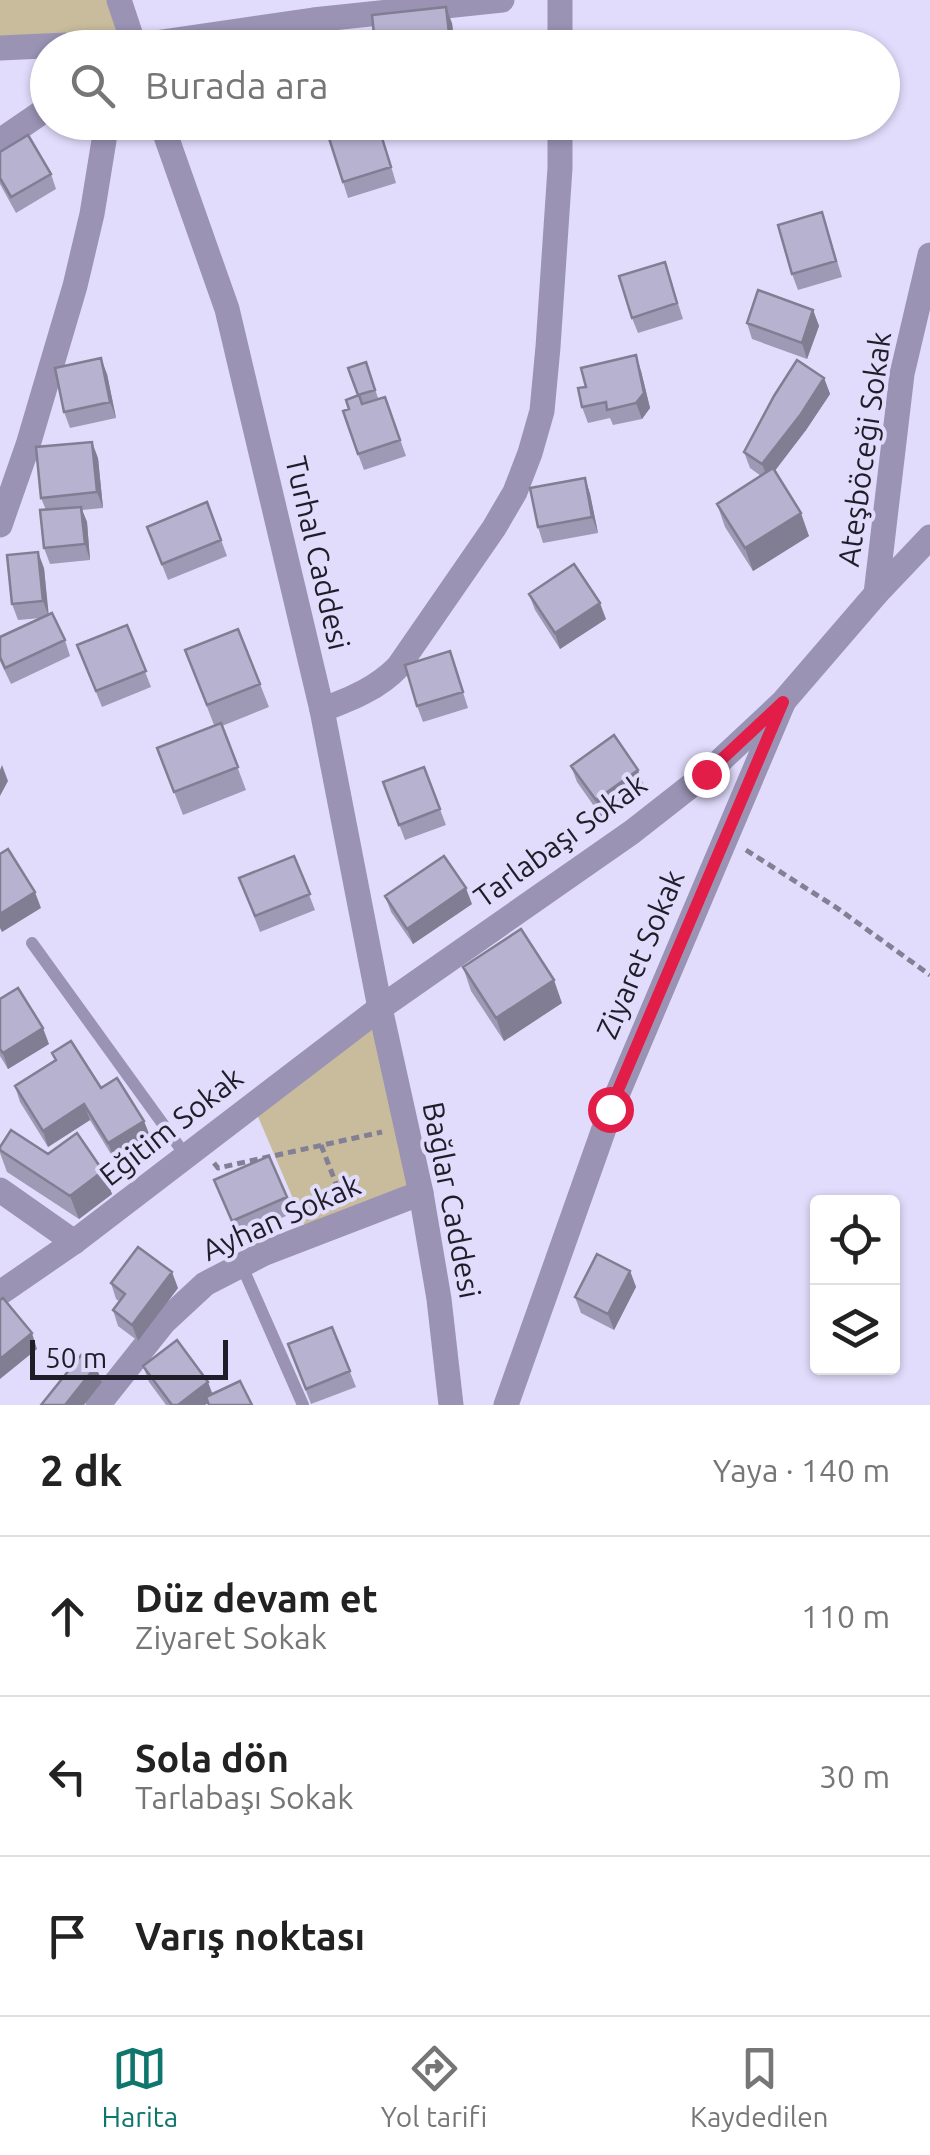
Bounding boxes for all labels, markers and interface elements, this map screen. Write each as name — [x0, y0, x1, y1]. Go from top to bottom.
search box — [30, 30, 900, 140]
icon: search — [65, 58, 120, 113]
text: Burada ara — [145, 64, 329, 106]
street label: Ateşböceği Sokak — [831, 329, 897, 569]
street label: Turhal Caddesi — [279, 453, 357, 653]
route end — [684, 752, 730, 798]
street label: Tarlabaşı Sokak — [467, 766, 653, 914]
street label: Ziyaret Sokak — [589, 865, 691, 1043]
street label: Eğitim Sokak — [93, 1060, 249, 1192]
route start — [588, 1087, 634, 1133]
street label: Bağlar Caddesi — [416, 1099, 488, 1301]
street label: Ayhan Sokak — [197, 1167, 365, 1267]
map controls — [810, 1195, 900, 1375]
button: locate — [810, 1195, 900, 1285]
button: layers — [810, 1285, 900, 1375]
scale bar — [30, 1335, 228, 1380]
text: 50 m — [45, 1342, 107, 1373]
text: 2 dk — [40, 1447, 122, 1494]
text: Yaya · 140 m — [713, 1452, 890, 1488]
text: Düz devam et — [135, 1577, 378, 1619]
icon: ahead — [40, 1589, 95, 1644]
text: 110 m — [801, 1598, 890, 1634]
text: Ziyaret Sokak — [135, 1619, 327, 1655]
text: Sola dön — [135, 1737, 289, 1779]
icon: left — [40, 1749, 95, 1804]
text: 30 m — [819, 1758, 890, 1794]
text: Tarlabaşı Sokak — [135, 1779, 353, 1815]
icon: arrive — [40, 1909, 95, 1964]
text: Varış noktası — [135, 1915, 365, 1957]
tab: Harita — [101, 2041, 178, 2132]
tab: Yol tarifi — [381, 2041, 487, 2132]
tab: Kaydedilen — [690, 2041, 829, 2132]

